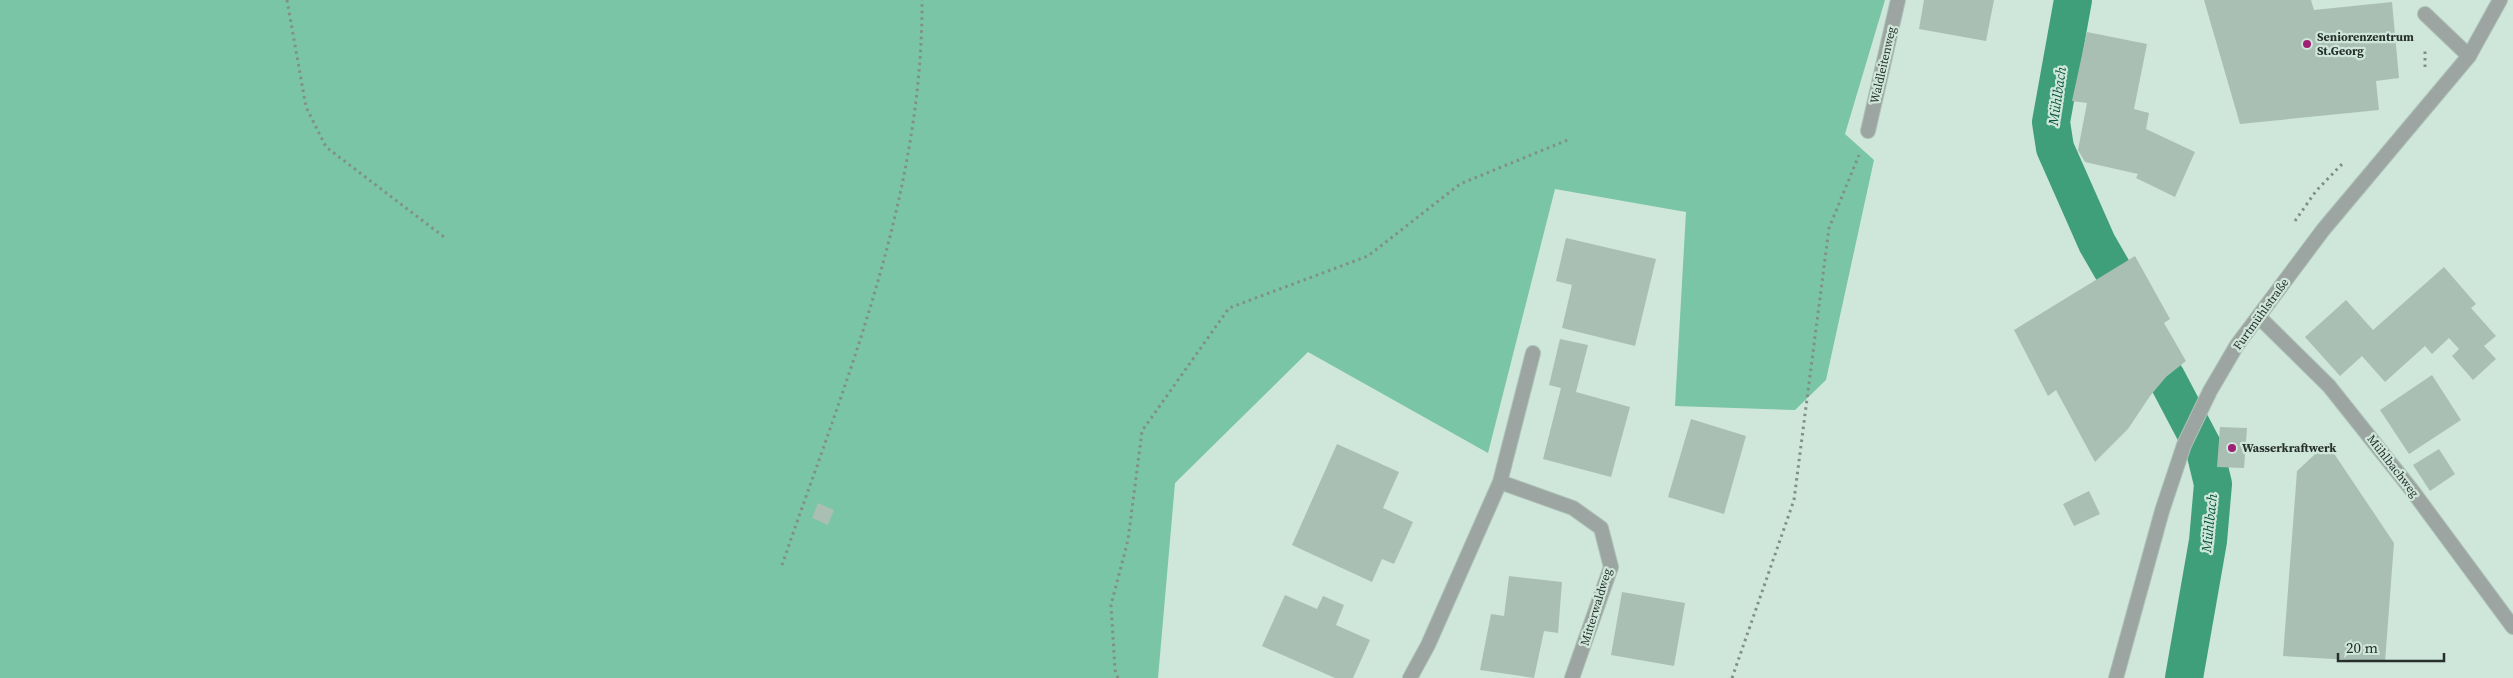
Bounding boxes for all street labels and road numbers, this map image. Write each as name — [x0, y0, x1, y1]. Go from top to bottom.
street label: Waldleitenweg — [1866, 25, 1900, 105]
street label: Furtmühlstraße — [2230, 275, 2292, 353]
street label: Mühlbachweg — [2364, 431, 2422, 501]
street label: Mitterwaldweg — [1577, 566, 1615, 648]

